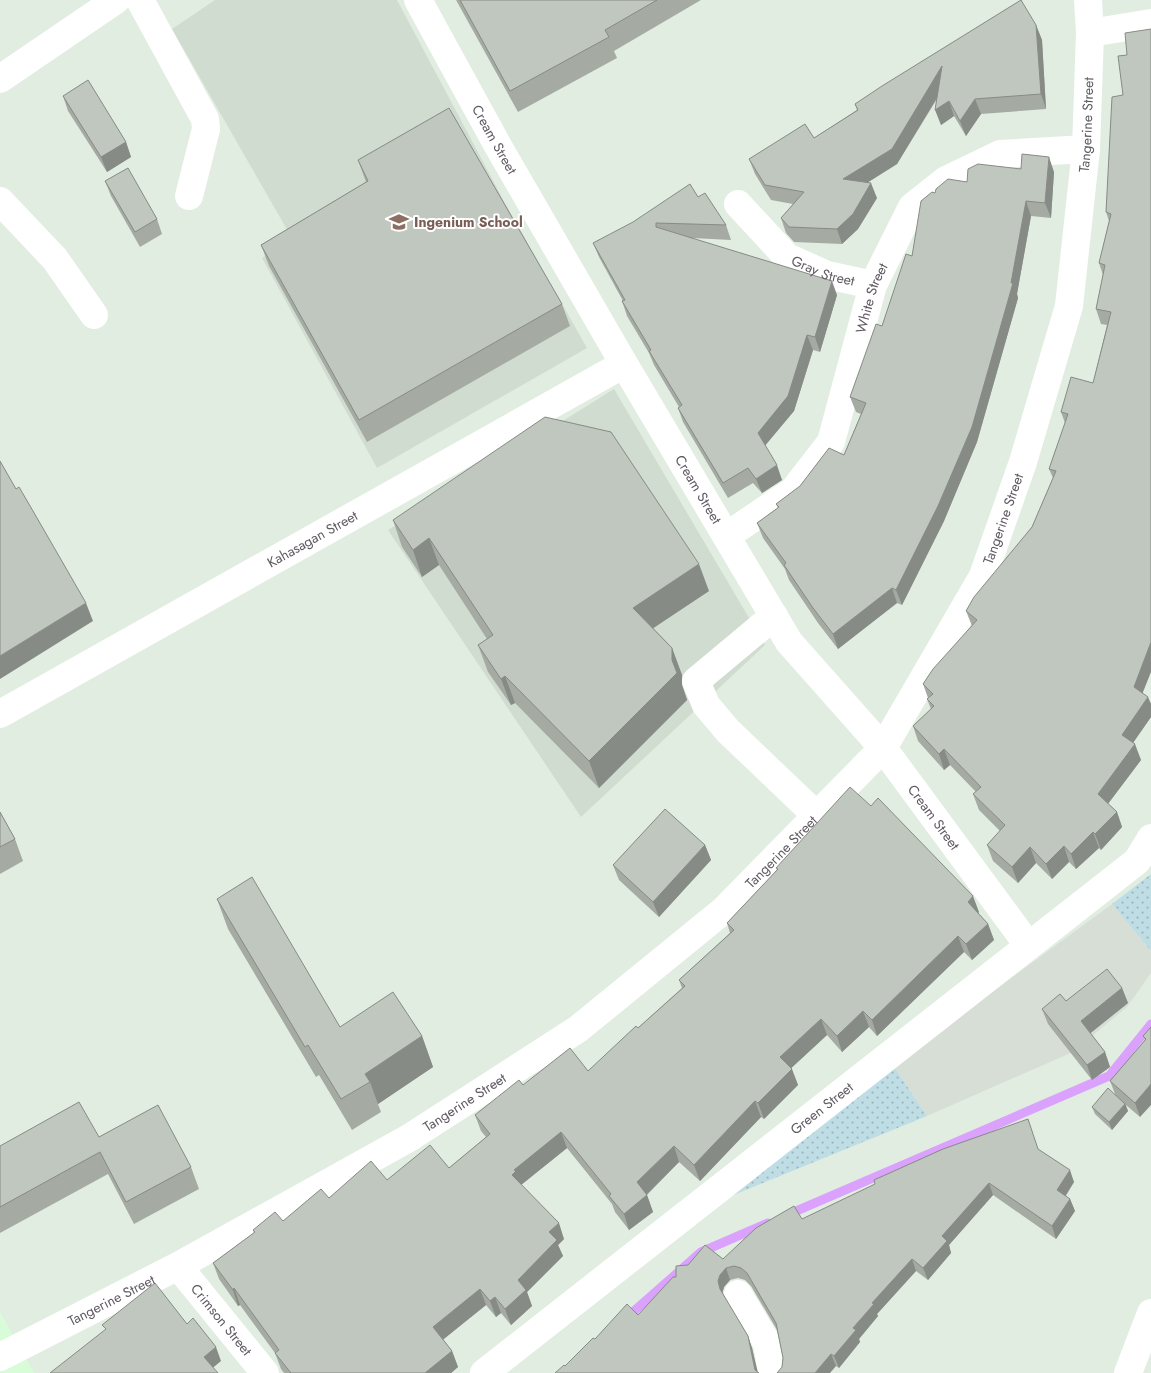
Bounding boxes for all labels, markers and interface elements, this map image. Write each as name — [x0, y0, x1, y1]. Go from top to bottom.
street label: Tangerine Street — [1074, 76, 1098, 173]
street label: Cream Street — [467, 101, 522, 178]
school or university icon: Ingenium School — [388, 211, 410, 233]
place label: Ingenium School — [414, 212, 523, 232]
street label: Gray Street — [788, 250, 857, 291]
street label: White Street — [851, 259, 893, 335]
street label: Cream Street — [670, 451, 727, 528]
street label: Tangerine Street — [978, 470, 1028, 567]
street label: Kahasagan Street — [263, 505, 362, 572]
street label: Cream Street — [903, 780, 965, 854]
street label: Tangerine Street — [741, 810, 822, 893]
street label: Tangerine Street — [419, 1068, 510, 1136]
street label: Green Street — [786, 1077, 858, 1139]
street label: Tangerine Street — [64, 1269, 159, 1331]
street label: Crimson Street — [186, 1279, 257, 1360]

